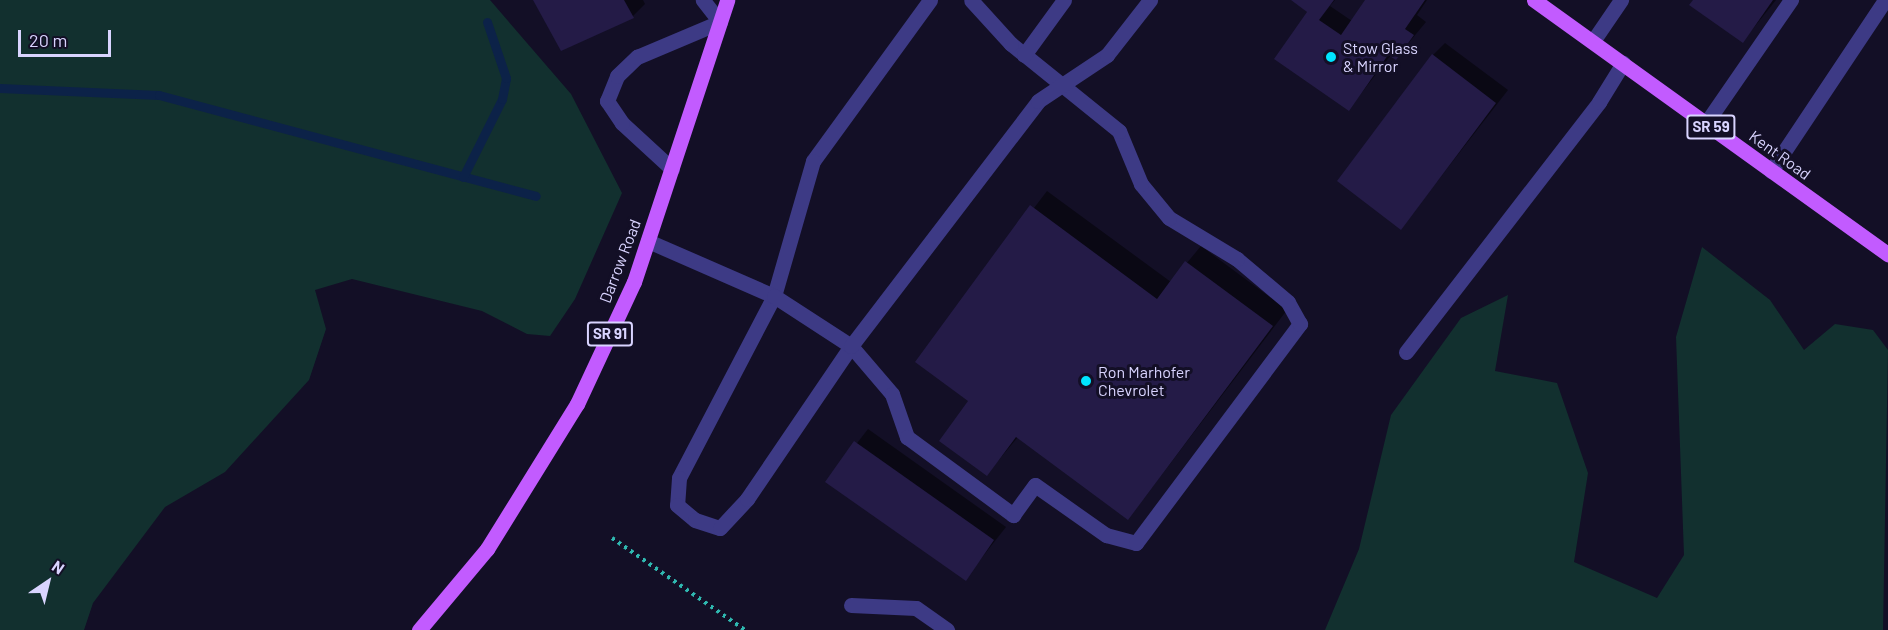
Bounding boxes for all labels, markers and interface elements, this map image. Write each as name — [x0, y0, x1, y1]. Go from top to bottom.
scale bar — [21, 18, 114, 56]
text: 20 m — [29, 29, 67, 51]
place label: Stow Glass & Mirror — [1343, 38, 1418, 76]
marker: Stow Glass & Mirror — [1324, 50, 1338, 64]
road number: SR 59 — [1686, 115, 1736, 139]
street label: Kent Road — [1746, 126, 1814, 184]
street label: Darrow Road — [595, 216, 645, 306]
road number: SR 91 — [586, 322, 634, 346]
place label: Ron Marhofer Chevrolet — [1098, 362, 1190, 400]
marker: Ron Marhofer Chevrolet — [1079, 374, 1093, 388]
north arrow — [18, 552, 78, 612]
text: N — [49, 556, 68, 578]

